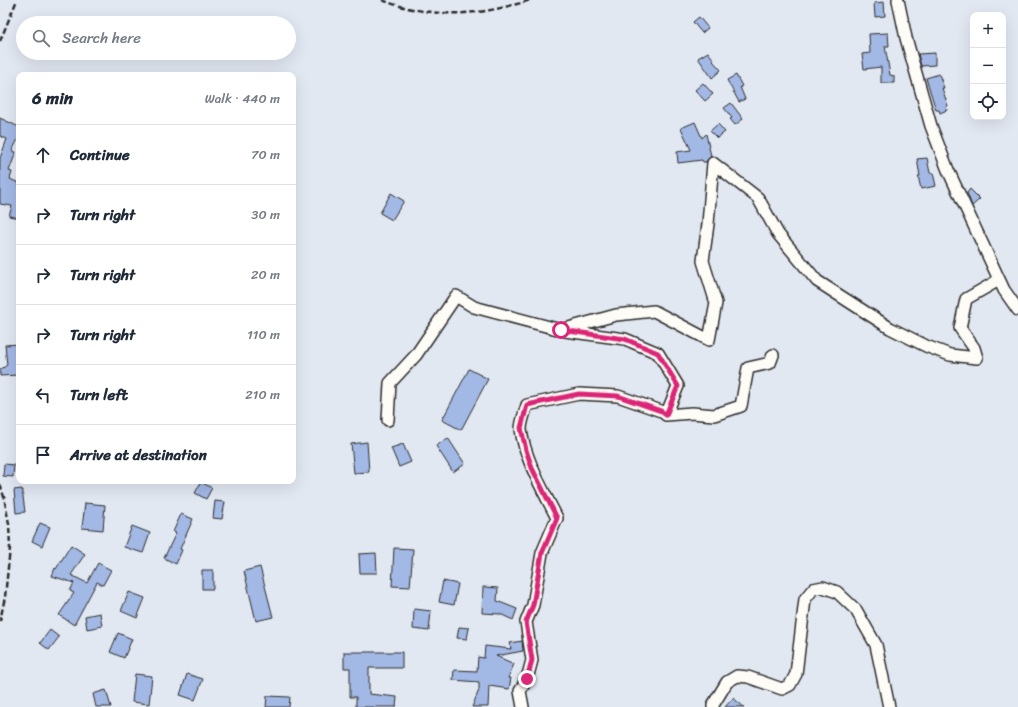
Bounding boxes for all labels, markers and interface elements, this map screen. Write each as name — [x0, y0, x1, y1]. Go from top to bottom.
map controls — [970, 12, 1006, 120]
button: + — [970, 12, 1006, 48]
search box — [16, 16, 296, 60]
text: Search here — [62, 25, 141, 51]
icon: search — [30, 27, 52, 49]
button: − — [970, 48, 1006, 84]
text: 6 min — [32, 83, 73, 113]
button: locate — [970, 84, 1006, 120]
text: Walk · 440 m — [205, 87, 280, 110]
text: Continue — [70, 142, 130, 168]
text: 70 m — [251, 143, 280, 166]
icon: ahead — [32, 144, 54, 166]
text: Turn right — [70, 202, 135, 228]
text: 30 m — [251, 203, 280, 226]
icon: right — [32, 204, 54, 226]
text: Turn right — [70, 262, 135, 288]
text: 20 m — [251, 263, 280, 286]
icon: right — [32, 264, 54, 286]
route start — [552, 321, 570, 339]
text: Turn right — [70, 322, 135, 348]
text: 110 m — [247, 323, 280, 346]
icon: right — [32, 324, 54, 346]
text: Turn left — [70, 382, 128, 408]
text: 210 m — [245, 383, 280, 406]
icon: left — [32, 384, 54, 406]
text: Arrive at destination — [70, 442, 207, 468]
icon: arrive — [32, 444, 54, 466]
route end — [518, 670, 536, 688]

